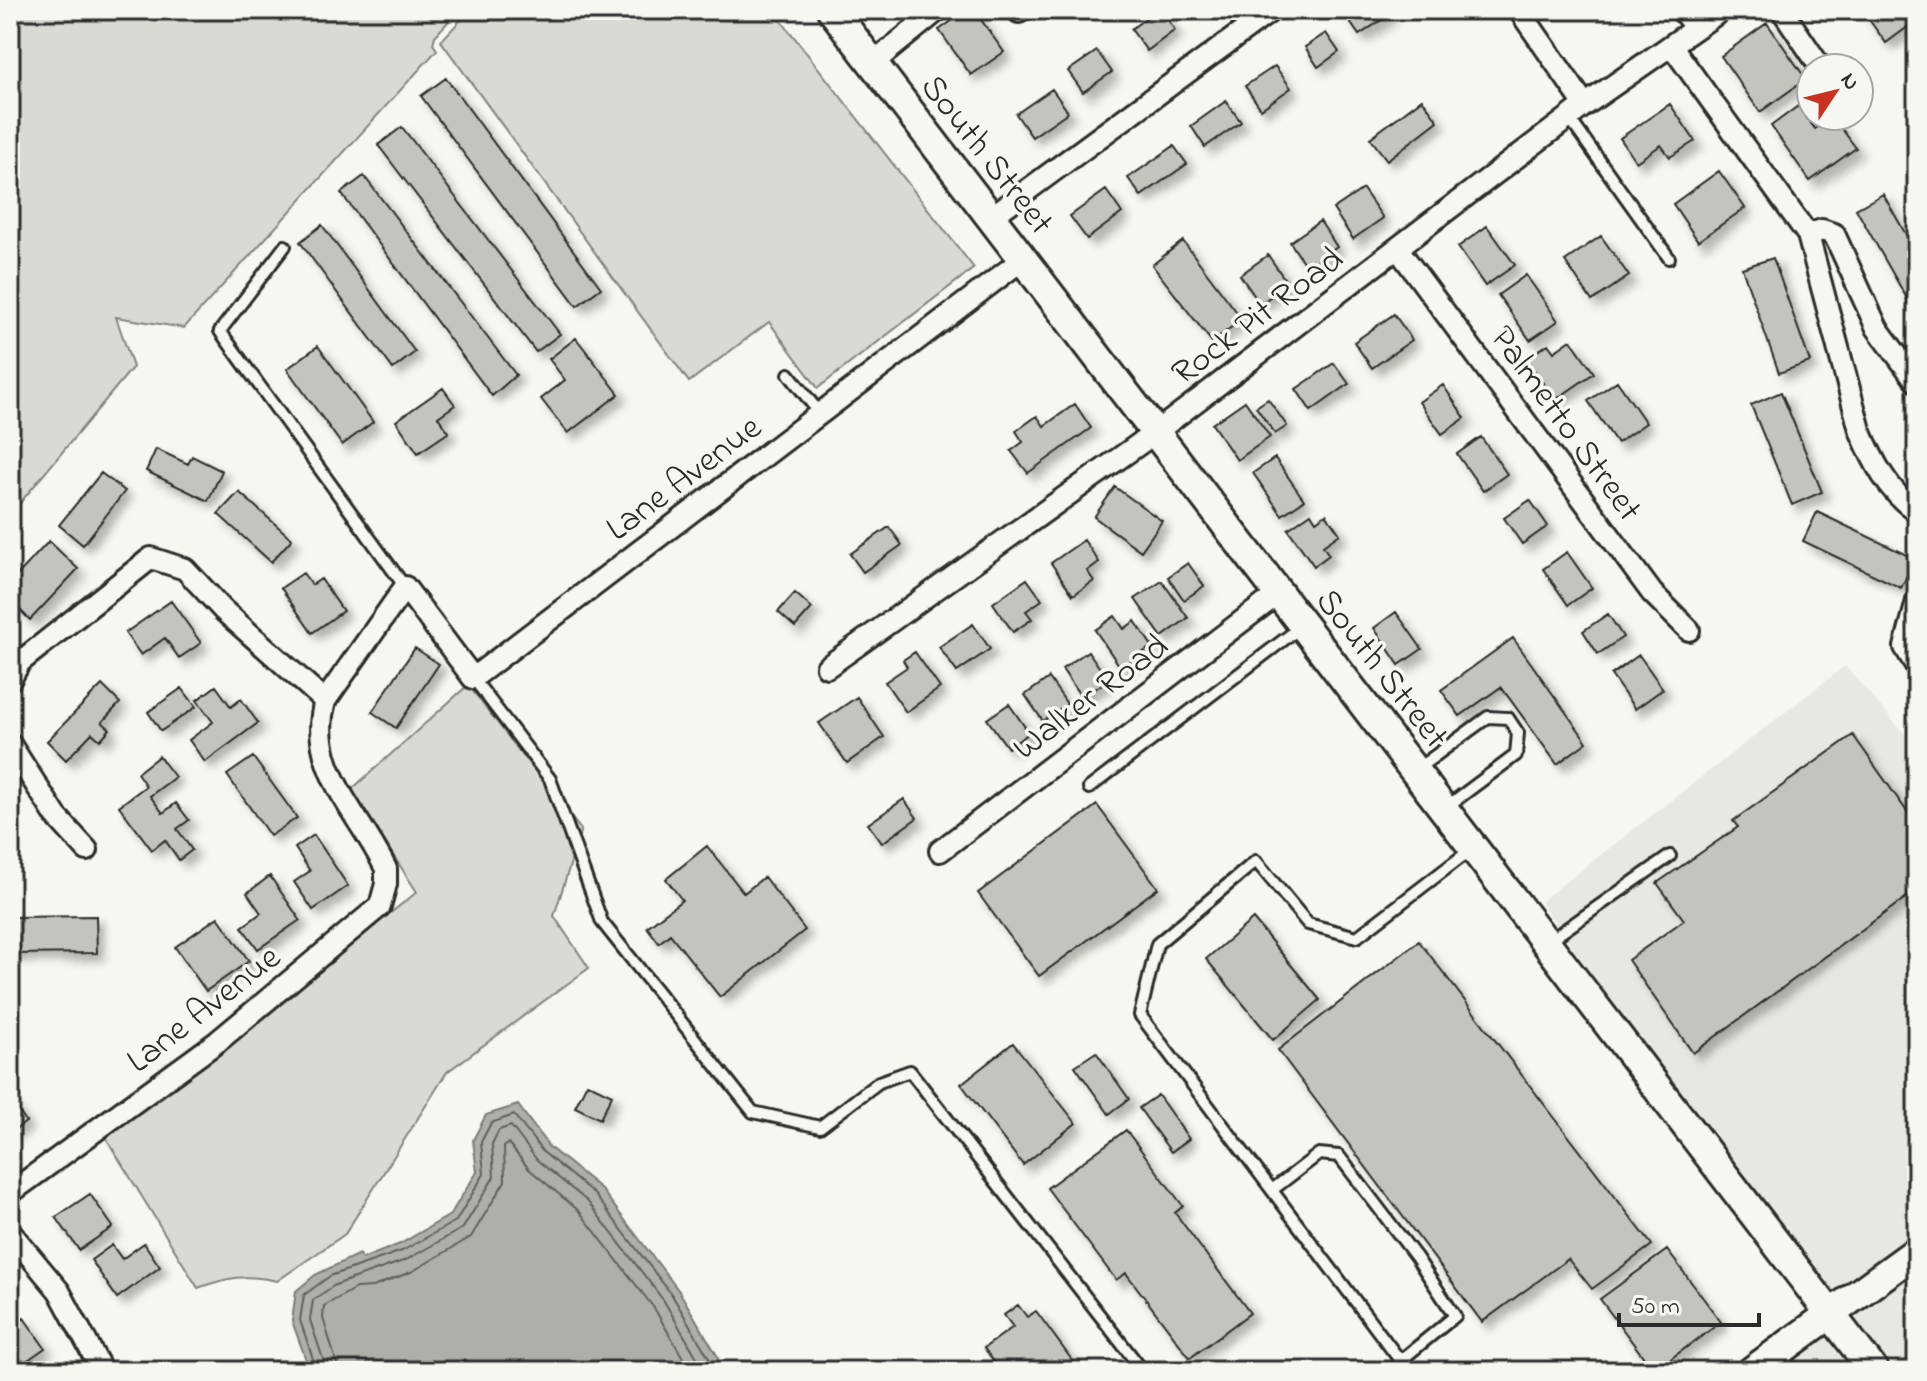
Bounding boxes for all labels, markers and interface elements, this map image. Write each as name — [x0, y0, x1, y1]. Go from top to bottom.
north arrow — [1795, 52, 1875, 132]
street label: South Street — [906, 64, 1065, 247]
text: N — [1832, 67, 1866, 98]
street label: Rock Pit Road — [1161, 235, 1356, 400]
street label: Palmetto Street — [1475, 316, 1654, 534]
street label: Lane Avenue — [596, 403, 775, 556]
street label: South Street — [1301, 578, 1460, 761]
street label: Walker Road — [1002, 622, 1181, 775]
street label: Lane Avenue — [116, 933, 294, 1088]
scale bar — [1619, 1277, 1759, 1327]
text: 50 m — [1631, 1290, 1680, 1325]

